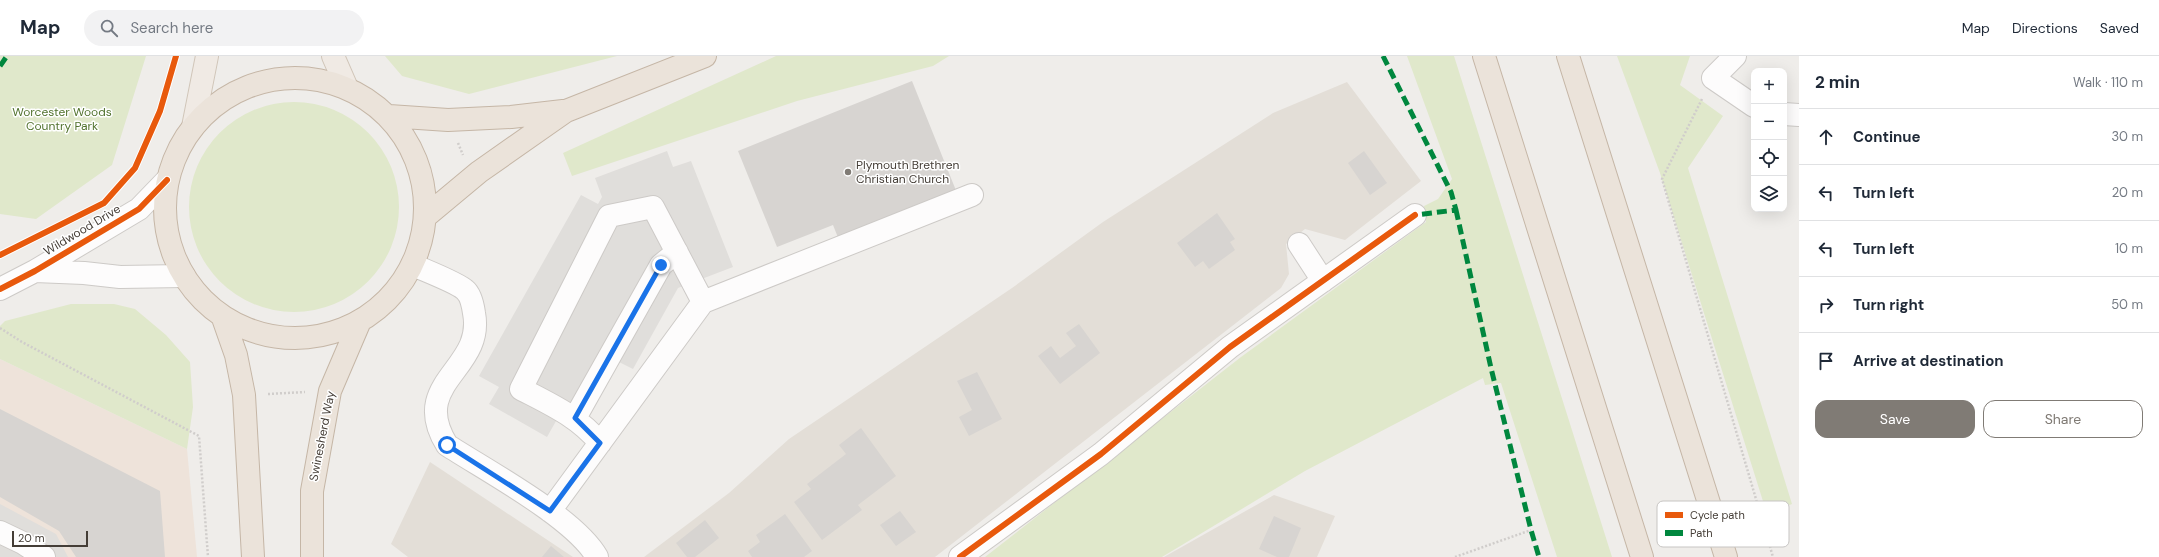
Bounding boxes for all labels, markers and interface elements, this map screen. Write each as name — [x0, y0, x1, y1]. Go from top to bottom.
search box — [84, 10, 364, 46]
text: Map — [20, 15, 60, 40]
icon: search — [98, 17, 120, 39]
text: Search here — [130, 18, 213, 38]
text: Map — [1962, 19, 1990, 37]
text: Directions — [2012, 19, 2078, 37]
text: Saved — [2100, 19, 2139, 37]
map controls — [1751, 68, 1787, 212]
button: + — [1751, 68, 1787, 104]
text: 2 min — [1815, 71, 1860, 93]
text: Walk · 110 m — [2073, 74, 2143, 91]
park label: Worcester Woods Country Park — [12, 104, 112, 134]
button: − — [1751, 104, 1787, 140]
icon: ahead — [1815, 126, 1837, 148]
text: Continue — [1853, 127, 1921, 147]
text: 30 m — [2111, 128, 2143, 145]
button: locate — [1751, 140, 1787, 176]
place label: Plymouth Brethren Christian Church — [856, 157, 959, 187]
marker: Plymouth Brethren Christian Church — [843, 167, 853, 177]
button: layers — [1751, 176, 1787, 212]
icon: left — [1815, 182, 1837, 204]
text: Turn left — [1853, 183, 1914, 203]
text: 20 m — [2112, 184, 2143, 201]
street label: Wildwood Drive — [41, 201, 124, 259]
icon: left — [1815, 238, 1837, 260]
text: Turn left — [1853, 239, 1914, 259]
text: 10 m — [2115, 240, 2143, 257]
route end — [652, 256, 670, 274]
icon: right — [1815, 294, 1837, 316]
text: Turn right — [1853, 295, 1924, 315]
text: 50 m — [2111, 296, 2143, 313]
icon: arrive — [1815, 350, 1837, 372]
text: Arrive at destination — [1853, 351, 2004, 371]
street label: Swinesherd Way — [305, 389, 339, 482]
button: Save — [1815, 400, 1975, 438]
button: Share — [1983, 400, 2143, 438]
route start — [438, 436, 456, 454]
legend — [1657, 501, 1789, 547]
text: Cycle path — [1690, 508, 1745, 522]
text: Path — [1690, 526, 1713, 540]
scale bar — [12, 529, 88, 548]
text: 20 m — [18, 531, 44, 545]

